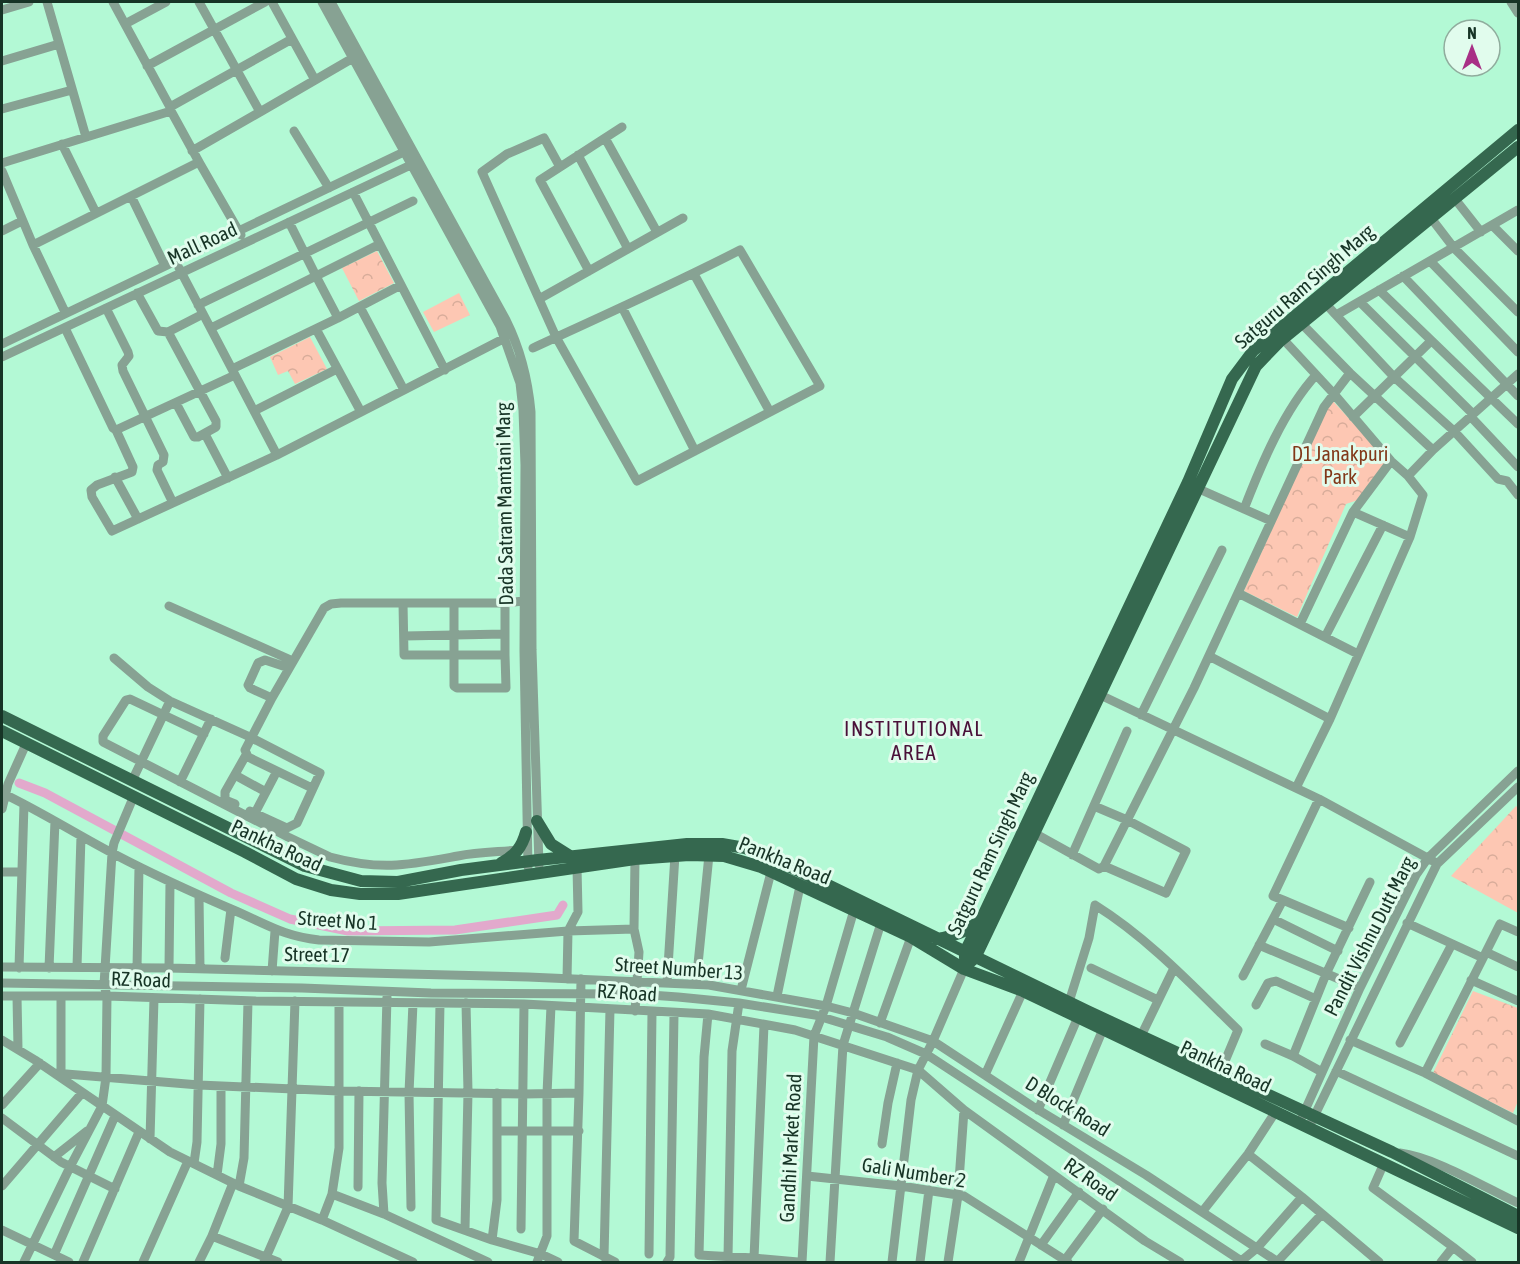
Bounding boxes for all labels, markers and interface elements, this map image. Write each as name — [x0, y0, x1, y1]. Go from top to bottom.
north arrow — [1442, 18, 1502, 78]
text: N — [1467, 24, 1477, 42]
street label: Mall Road — [164, 217, 240, 269]
street label: Satguru Ram Singh Marg — [1230, 219, 1379, 353]
street label: Dada Satram Mamtani Marg — [491, 402, 517, 606]
park label: D1 Janakpuri Park — [1292, 442, 1388, 488]
district label: INSTITUTIONAL AREA — [844, 716, 984, 764]
street label: Satguru Ram Singh Marg — [942, 768, 1038, 938]
street label: Pankha Road — [228, 814, 326, 876]
street label: Pankha Road — [736, 831, 834, 889]
street label: Pandit Vishnu Dutt Marg — [1319, 852, 1419, 1020]
street label: Street No 1 — [297, 906, 379, 934]
street label: Street 17 — [284, 942, 350, 966]
street label: Street Number 13 — [614, 952, 744, 984]
street label: RZ Road — [111, 966, 171, 992]
street label: RZ Road — [596, 978, 658, 1006]
street label: Pankha Road — [1177, 1035, 1275, 1097]
street label: D Block Road — [1022, 1071, 1114, 1141]
street label: Gandhi Market Road — [775, 1073, 805, 1223]
street label: Gali Number 2 — [860, 1152, 968, 1192]
street label: RZ Road — [1060, 1152, 1122, 1206]

